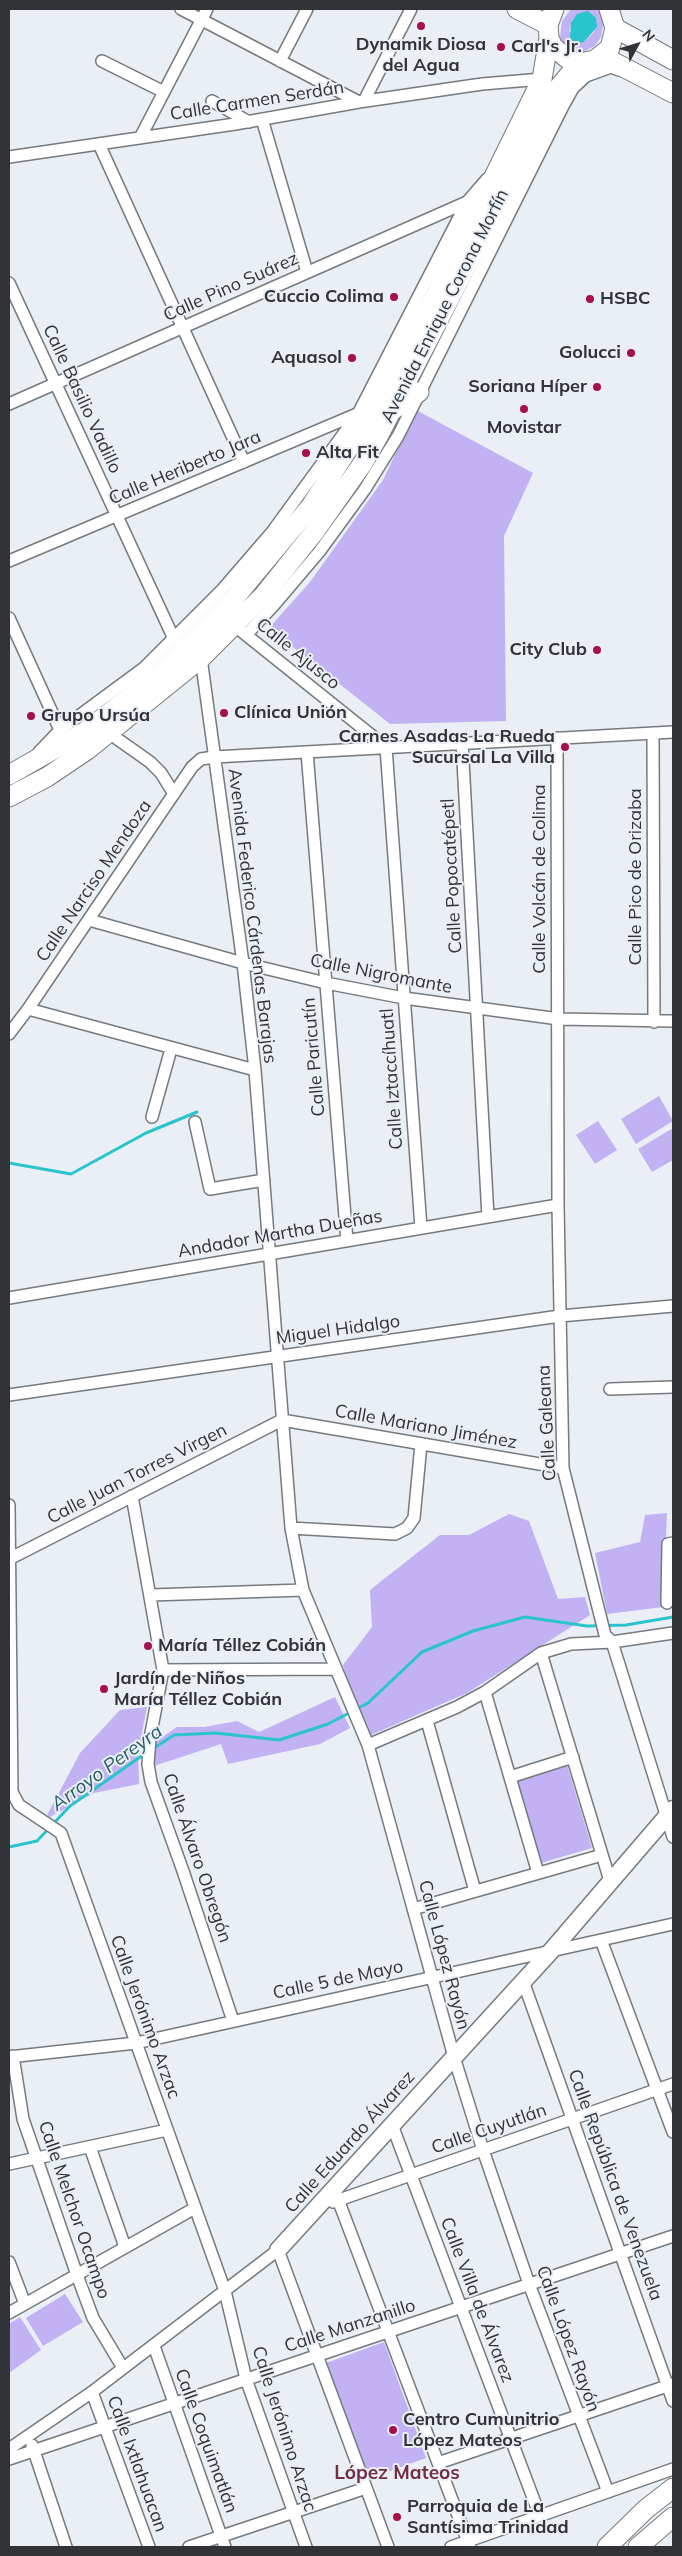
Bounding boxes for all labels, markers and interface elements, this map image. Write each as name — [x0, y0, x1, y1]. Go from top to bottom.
marker: Dynamik Diosa del Agua — [415, 20, 427, 32]
north arrow — [612, 20, 662, 70]
text: N — [638, 26, 659, 45]
place label: Dynamik Diosa del Agua — [356, 34, 486, 76]
place label: Carl's Jr. — [511, 36, 582, 58]
marker: Carl's Jr. — [495, 41, 507, 53]
street label: Calle Carmen Serdán — [169, 77, 345, 125]
street label: Avenida Enrique Corona Morfín — [377, 186, 513, 426]
street label: Calle Pino Suárez — [160, 248, 302, 326]
place label: Cuccio Colima — [264, 286, 384, 308]
place label: HSBC — [600, 288, 650, 310]
marker: Cuccio Colima — [388, 291, 400, 303]
marker: HSBC — [584, 293, 596, 305]
street label: Calle Basilio Vadillo — [38, 321, 126, 477]
place label: Golucci — [559, 342, 621, 364]
place label: Aquasol — [271, 347, 342, 369]
marker: Golucci — [625, 347, 637, 359]
marker: Aquasol — [346, 352, 358, 364]
place label: Soriana Híper — [468, 376, 587, 398]
marker: Soriana Híper — [591, 381, 603, 393]
marker: Movistar — [518, 403, 530, 415]
place label: Movistar — [487, 417, 561, 439]
street label: Calle Heriberto Jara — [106, 426, 264, 510]
place label: Alta Fit — [316, 442, 379, 464]
marker: Alta Fit — [300, 447, 312, 459]
street label: Calle Ajusco — [252, 614, 344, 694]
place label: City Club — [509, 639, 587, 661]
marker: City Club — [591, 644, 603, 656]
place label: Clínica Unión — [234, 702, 347, 724]
place label: Grupo Ursúa — [41, 705, 150, 727]
marker: Clínica Unión — [218, 707, 230, 719]
marker: Grupo Ursúa — [25, 710, 37, 722]
place label: Carnes Asadas La Rueda Sucursal La Villa — [339, 726, 555, 769]
marker: Carnes Asadas La Rueda Sucursal La Villa — [559, 741, 571, 753]
street label: Avenida Federico Cárdenas Barajas — [223, 767, 281, 1065]
street label: Calle Volcán de Colima — [529, 784, 551, 974]
street label: Calle Pico de Orizaba — [625, 788, 647, 966]
street label: Calle Narciso Mendoza — [32, 796, 156, 966]
street label: Calle Popocatépetl — [437, 798, 467, 954]
street label: Calle Nigromante — [308, 950, 454, 998]
street label: Calle Paricutín — [298, 997, 330, 1117]
street label: Calle Iztaccíhuatl — [376, 1008, 408, 1150]
street label: Andador Martha Dueñas — [176, 1205, 384, 1263]
street label: Miguel Hidalgo — [275, 1311, 401, 1349]
street label: Calle Galeana — [533, 1364, 561, 1482]
street label: Calle Mariano Jiménez — [333, 1400, 519, 1454]
street label: Calle Juan Torres Virgen — [44, 1419, 230, 1529]
place label: María Téllez Cobián — [158, 1635, 326, 1657]
marker: María Téllez Cobián — [142, 1640, 154, 1652]
place label: Jardín de Niños María Téllez Cobián — [114, 1668, 282, 1710]
marker: Jardín de Niños María Téllez Cobián — [98, 1683, 110, 1695]
water label: Arroyo Pereyra — [47, 1720, 167, 1816]
street label: Calle Álvaro Obregón — [158, 1771, 236, 1945]
street label: Calle López Rayón — [414, 1878, 474, 2032]
street label: Calle Jerónimo Arzac — [105, 1932, 185, 2102]
street label: Calle 5 de Mayo — [271, 1956, 405, 2004]
street label: Calle Eduardo Álvarez — [280, 2066, 420, 2218]
street label: Calle República de Venezuela — [563, 2067, 667, 2303]
street label: Calle Cuyutlán — [429, 2099, 549, 2159]
street label: Calle Melchor Ocampo — [33, 2118, 115, 2302]
street label: Calle Villa de Álvarez — [436, 2214, 518, 2386]
street label: Calle López Rayón — [532, 2263, 604, 2415]
street label: Calle Manzanillo — [282, 2295, 418, 2357]
street label: Calle Jerónimo Arzac — [247, 2344, 321, 2514]
street label: Calle Coquimatlán — [170, 2366, 242, 2516]
street label: Calle Ixtlahuacan — [102, 2393, 172, 2535]
place label: Centro Cumunitrio López Mateos — [403, 2409, 559, 2452]
marker: Centro Cumunitrio López Mateos — [387, 2424, 399, 2436]
district label: López Mateos — [334, 2462, 460, 2484]
place label: Parroquia de La Santísima Trinidad — [407, 2496, 569, 2538]
marker: Parroquia de La Santísima Trinidad — [391, 2511, 403, 2523]

